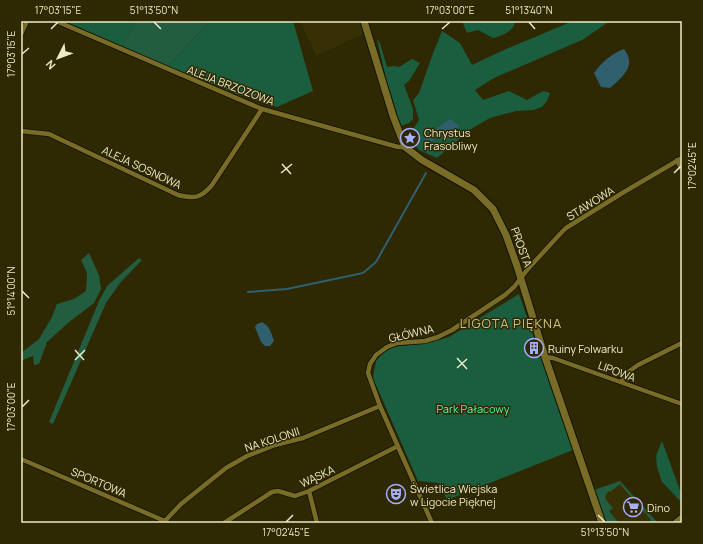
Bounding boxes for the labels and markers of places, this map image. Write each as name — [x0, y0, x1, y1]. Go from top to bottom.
place label: Chrystus Frasobliwy — [424, 125, 478, 153]
place icon: Chrystus Frasobliwy — [399, 127, 421, 149]
building icon: Ruiny Folwarku — [523, 337, 545, 359]
place label: Ruiny Folwarku — [548, 341, 623, 356]
place label: Świetlica Wiejska w Ligocie Pięknej — [410, 481, 497, 509]
theatre icon: Świetlica Wiejska w Ligocie Pięknej — [385, 483, 407, 505]
supermarket icon: Dino — [622, 496, 644, 518]
place label: Dino — [647, 500, 670, 515]

